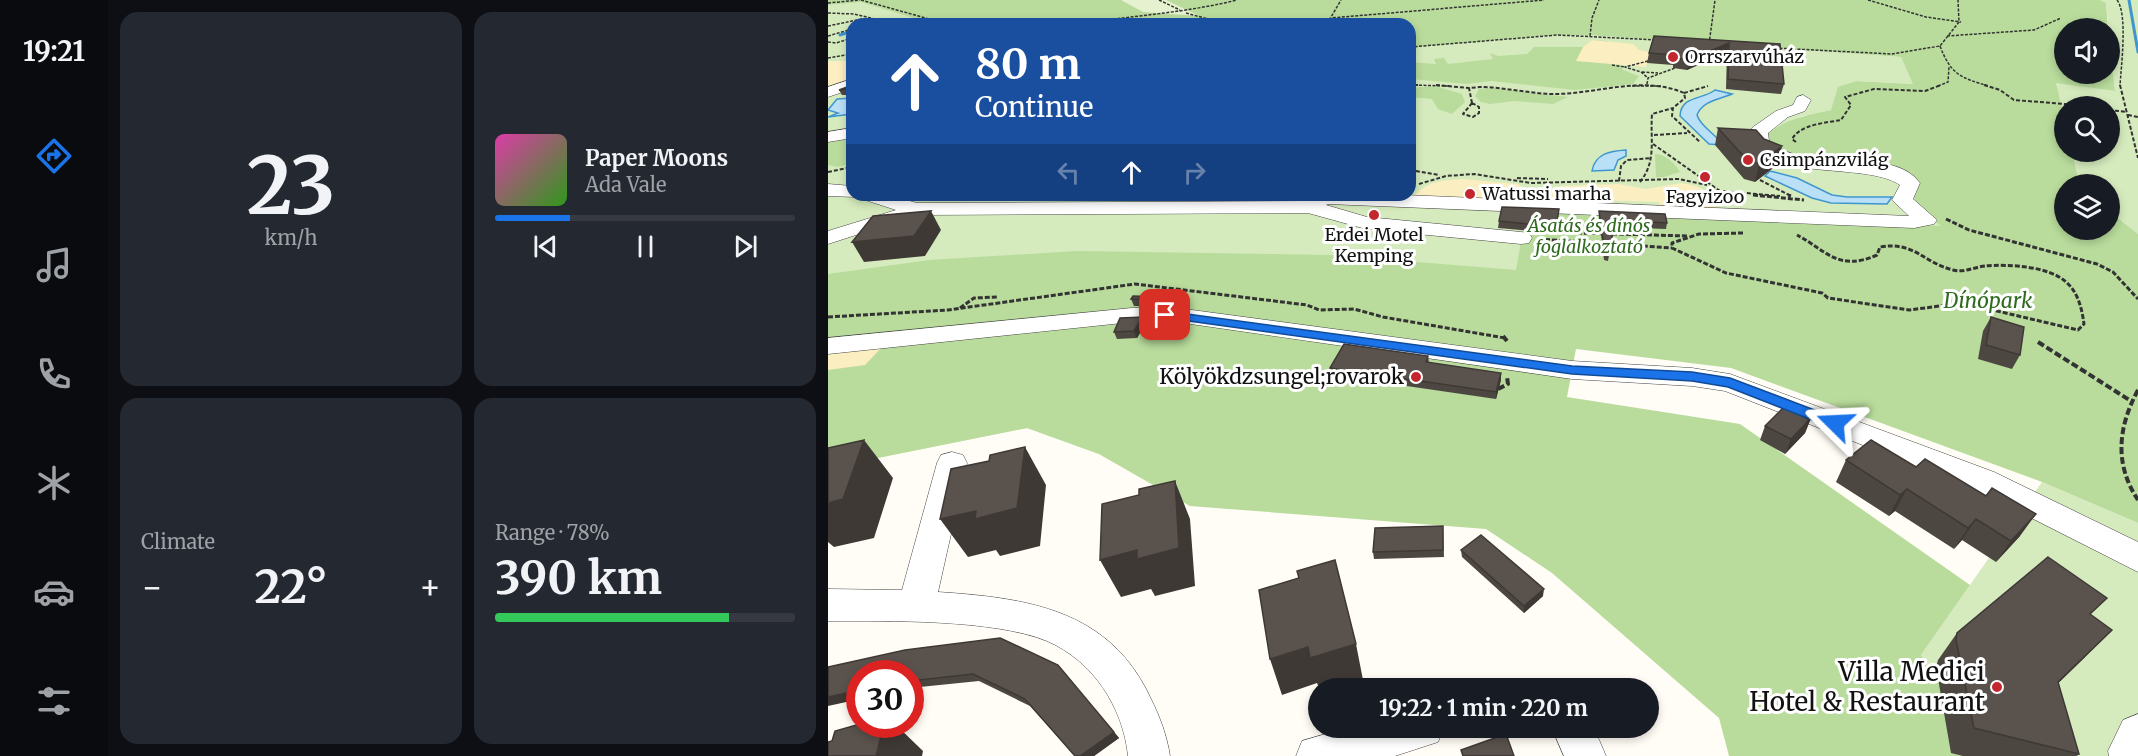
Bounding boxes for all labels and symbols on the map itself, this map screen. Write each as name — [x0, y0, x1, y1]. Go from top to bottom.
place label: Orrszarvúház — [1685, 45, 1804, 68]
marker: Orrszarvúház — [1666, 50, 1680, 64]
place label: Csimpánzvilág — [1760, 148, 1889, 171]
marker: Csimpánzvilág — [1741, 153, 1755, 167]
marker: Fagyizoo — [1698, 170, 1712, 184]
place label: Watussi marha — [1481, 182, 1612, 205]
place label: Fagyizoo — [1666, 185, 1744, 208]
marker: Watussi marha — [1463, 187, 1477, 201]
marker: Erdei Motel Kemping — [1367, 208, 1381, 222]
park label: Ásatás és dínós foglalkoztató — [1526, 214, 1650, 258]
place label: Erdei Motel Kemping — [1324, 223, 1424, 267]
park label: Dínópark — [1943, 287, 2033, 314]
pin — [1139, 289, 1190, 340]
place label: Kölyökdzsungel;rovarok — [1159, 363, 1405, 390]
marker: Kölyökdzsungel;rovarok — [1409, 370, 1423, 384]
position arrow — [1803, 391, 1867, 455]
place label: Villa Medici Hotel & Restaurant — [1749, 655, 1985, 718]
speed limit sign: 30 — [846, 660, 924, 738]
marker: Villa Medici Hotel & Restaurant — [1990, 680, 2004, 694]

